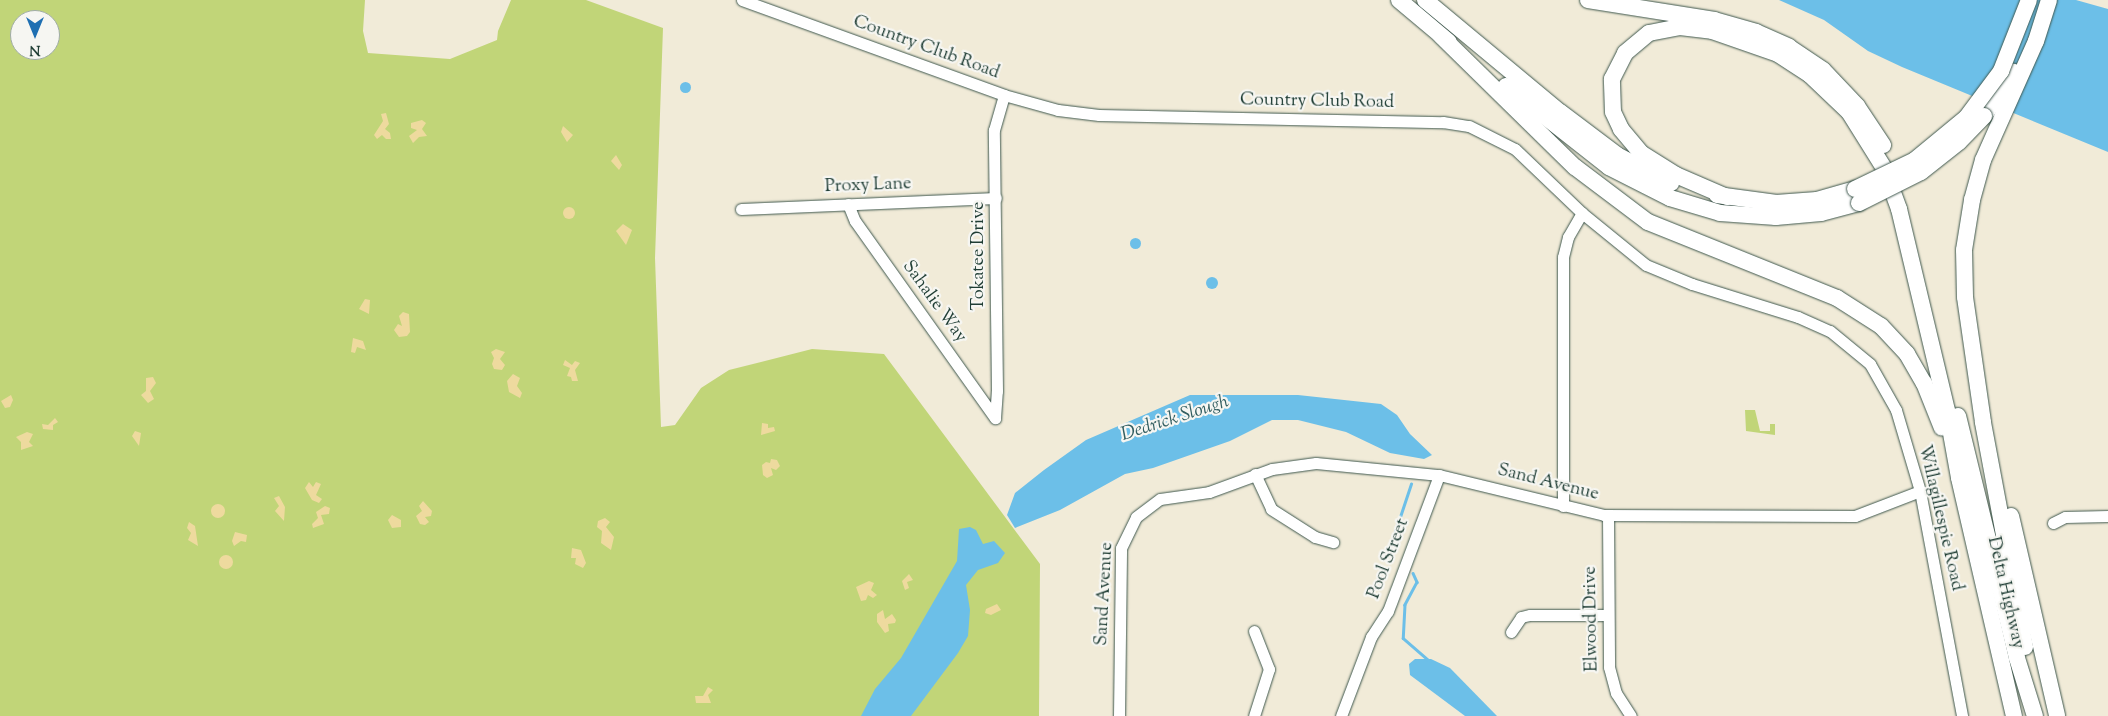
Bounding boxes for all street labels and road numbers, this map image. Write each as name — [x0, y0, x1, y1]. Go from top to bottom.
street label: Country Club Road — [850, 12, 1002, 84]
street label: Country Club Road — [1240, 90, 1394, 114]
street label: Proxy Lane — [824, 174, 912, 198]
street label: Tokatee Drive — [968, 202, 990, 310]
street label: Sahalie Way — [897, 257, 971, 347]
street label: Willagillespie Road — [1913, 443, 1967, 593]
street label: Sand Avenue — [1495, 460, 1601, 506]
street label: Pool Street — [1364, 516, 1414, 602]
street label: Delta Highway — [1982, 535, 2028, 651]
street label: Sand Avenue — [1092, 542, 1118, 646]
street label: Elwood Drive — [1580, 566, 1604, 672]

